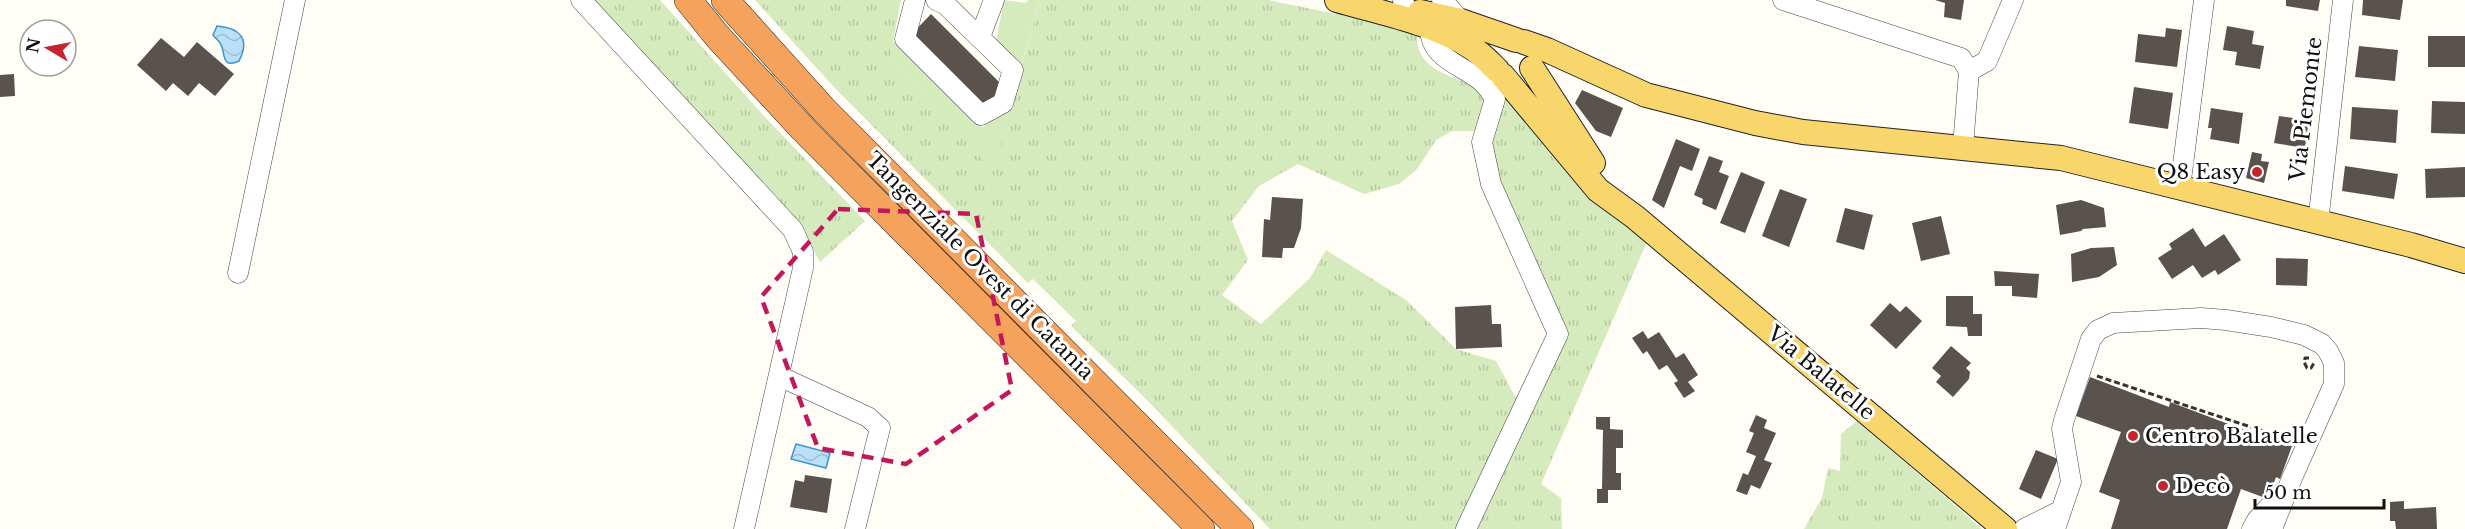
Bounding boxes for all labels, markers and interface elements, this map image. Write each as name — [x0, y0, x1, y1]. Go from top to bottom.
north arrow — [18, 18, 78, 78]
street label: Via Piemonte — [2284, 35, 2328, 184]
text: N — [22, 36, 44, 55]
street label: Tangenziale Ovest di Catania — [861, 147, 1100, 386]
place label: Q8 Easy — [2157, 159, 2246, 185]
marker: Q8 Easy — [2250, 165, 2264, 179]
street label: Via Balatelle — [1761, 320, 1880, 426]
place label: Centro Balatelle — [2145, 423, 2318, 449]
marker: Centro Balatelle — [2126, 429, 2140, 443]
scale bar — [2255, 472, 2384, 510]
place label: Decò — [2175, 473, 2231, 499]
marker: Decò — [2156, 479, 2170, 493]
text: 50 m — [2264, 482, 2312, 504]

